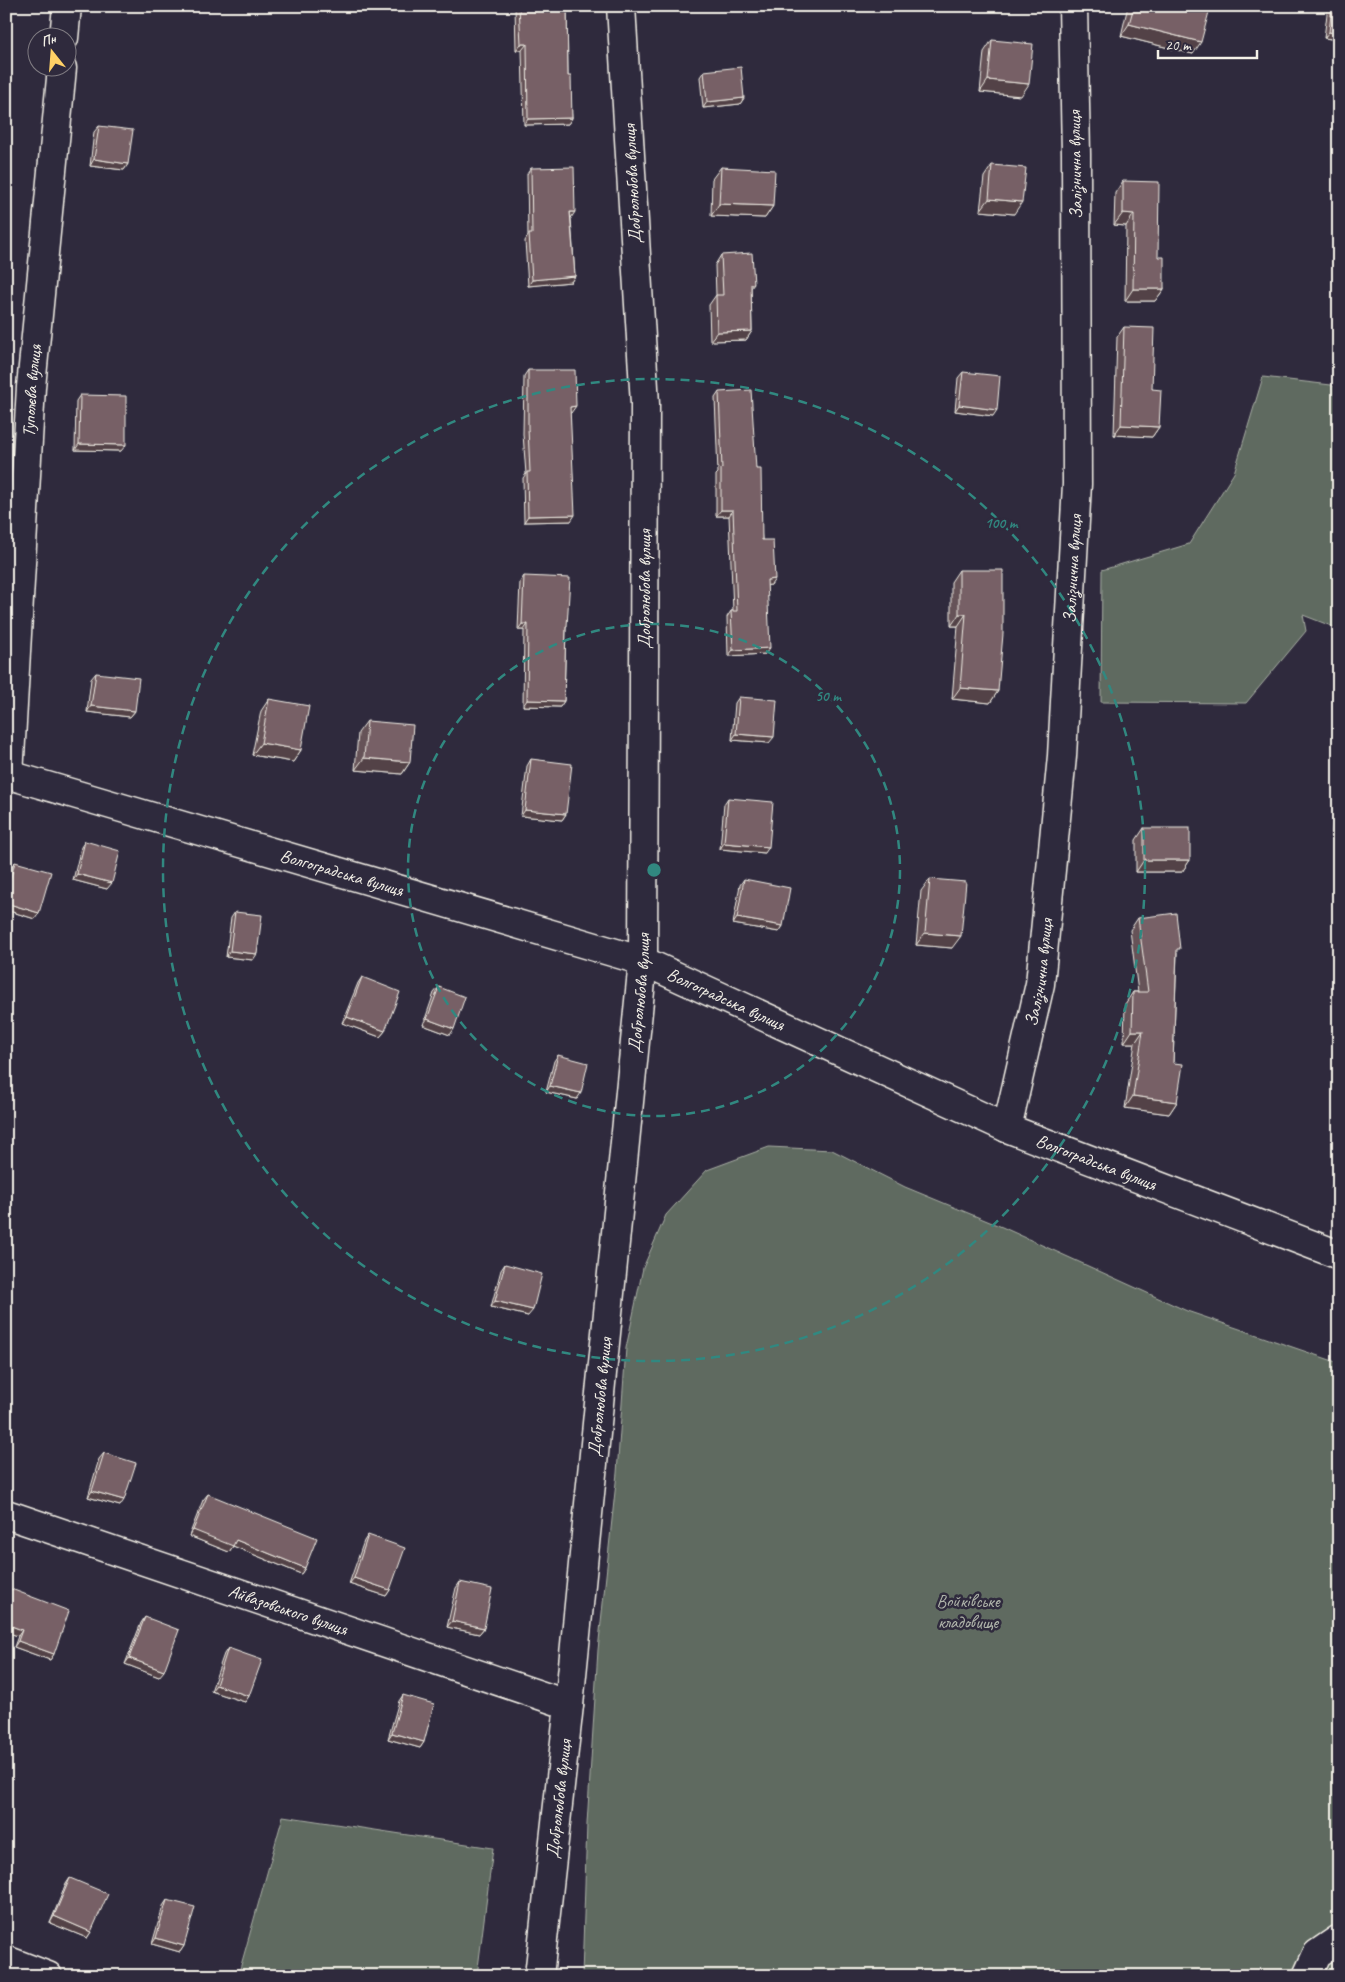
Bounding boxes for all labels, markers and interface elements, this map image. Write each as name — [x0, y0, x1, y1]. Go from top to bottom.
north arrow — [28, 28, 78, 78]
scale bar — [1158, 28, 1256, 60]
text: Пн — [39, 30, 59, 50]
text: 20 m — [1165, 36, 1192, 55]
street label: Залізнична вулиця — [1063, 109, 1088, 219]
street label: Добролюбова вулиця — [618, 122, 646, 244]
street label: Туполєва вулиця — [17, 342, 46, 437]
street label: Залізнична вулиця — [1058, 513, 1086, 624]
text: 100 m — [985, 514, 1019, 533]
street label: Добролюбова вулиця — [633, 528, 656, 649]
text: 50 m — [815, 687, 842, 706]
street label: Волгоградська вулиця — [278, 844, 407, 901]
centre of rings — [645, 861, 663, 879]
street label: Залізнична вулиця — [1020, 916, 1057, 1028]
street label: Добролюбова вулиця — [623, 932, 654, 1054]
street label: Волгоградська вулиця — [663, 962, 790, 1036]
street label: Волгоградська вулиця — [1033, 1129, 1161, 1196]
street label: Добролюбова вулиця — [583, 1335, 617, 1458]
street label: Айвазовського вулиця — [226, 1579, 352, 1641]
park label: Войківське кладовище — [936, 1590, 1001, 1633]
street label: Добролюбова вулиця — [541, 1737, 576, 1860]

